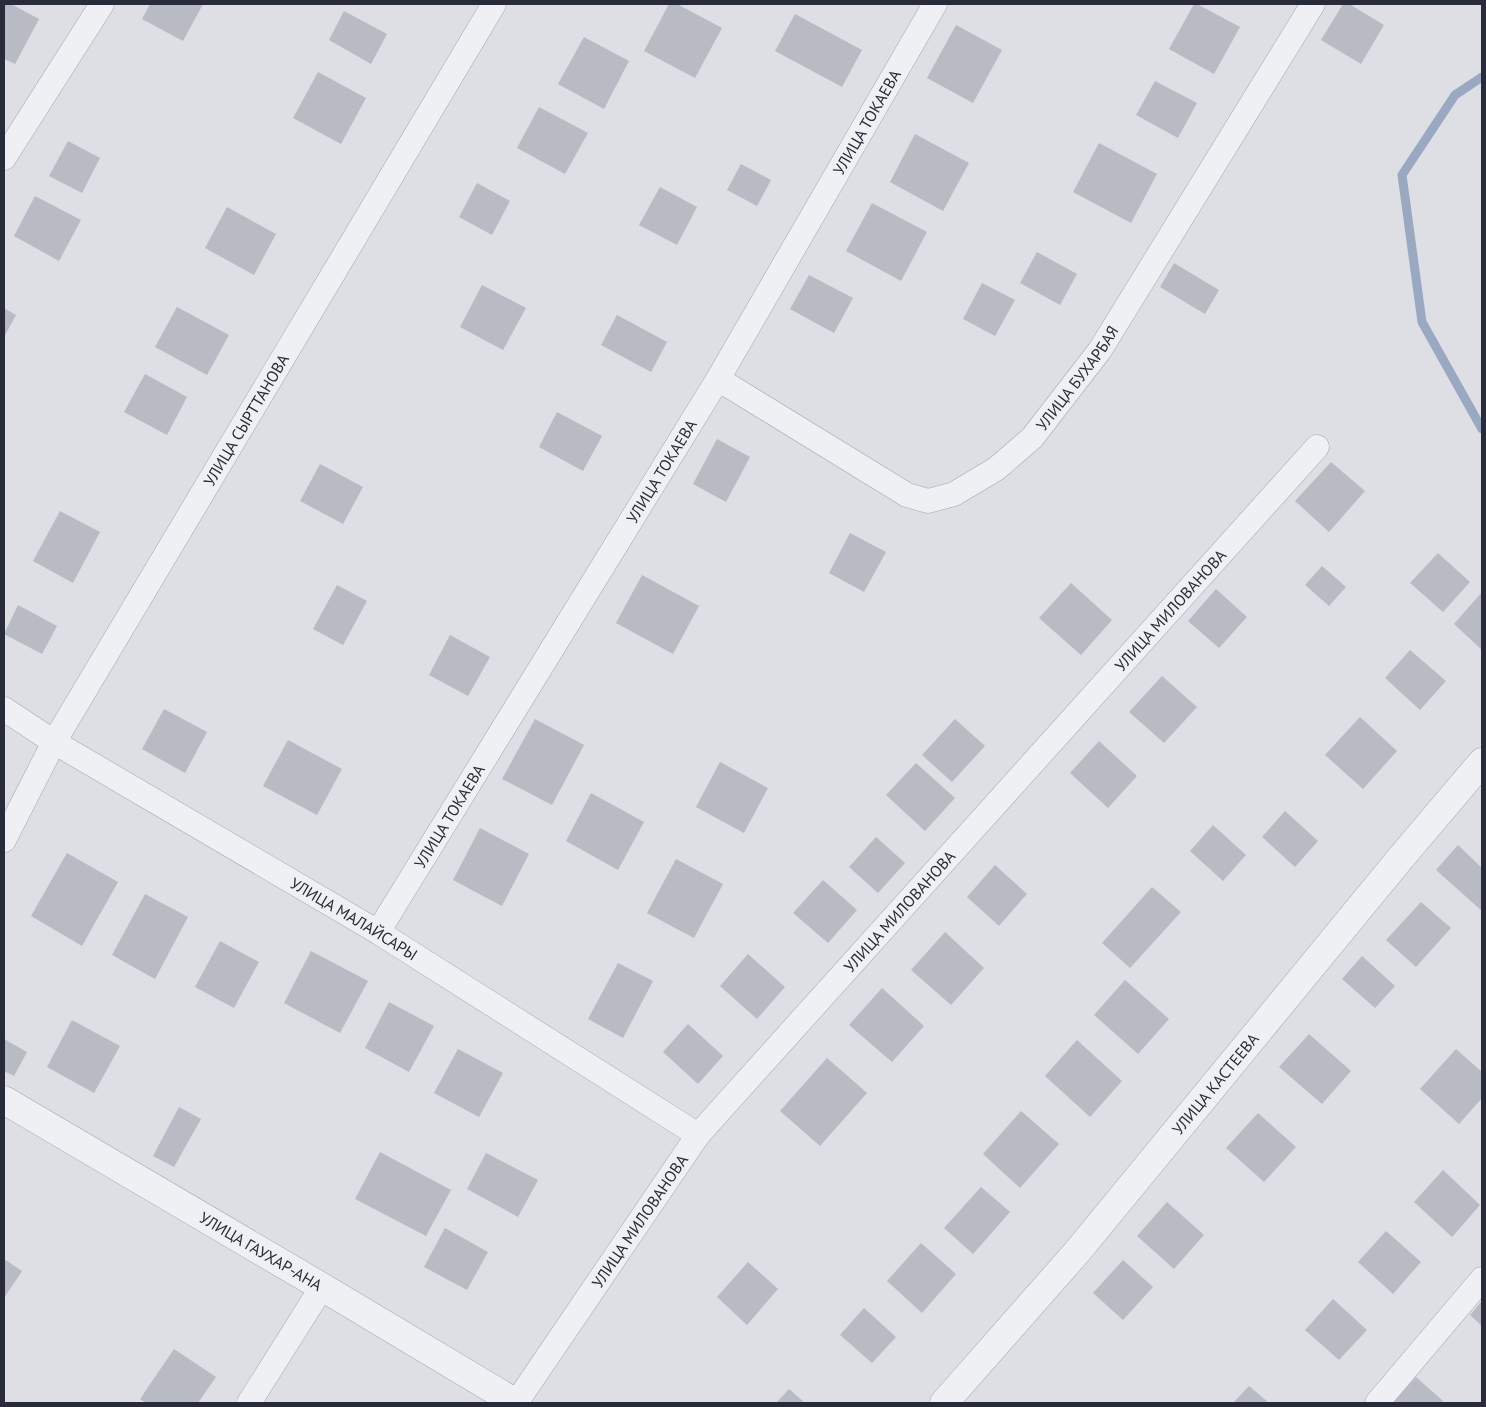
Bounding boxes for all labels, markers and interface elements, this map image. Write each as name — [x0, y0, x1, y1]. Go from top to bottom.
street label: УЛИЦА ТОКАЕВА — [828, 65, 905, 178]
street label: УЛИЦА БУХАРБАЯ — [1032, 322, 1123, 434]
street label: УЛИЦА СЫРТТАНОВА — [199, 350, 293, 490]
street label: УЛИЦА ТОКАЕВА — [622, 415, 701, 527]
street label: УЛИЦА МИЛОВАНОВА — [1110, 545, 1231, 675]
street label: УЛИЦА ТОКАЕВА — [410, 760, 489, 872]
street label: УЛИЦА МИЛОВАНОВА — [839, 846, 960, 976]
street label: УЛИЦА МАЛАЙСАРЫ — [287, 873, 421, 964]
street label: УЛИЦА КАСТЕЕВА — [1168, 1028, 1263, 1139]
street label: УЛИЦА МИЛОВАНОВА — [587, 1150, 692, 1292]
street label: УЛИЦА ГАУХАР-АНА — [196, 1207, 326, 1295]

